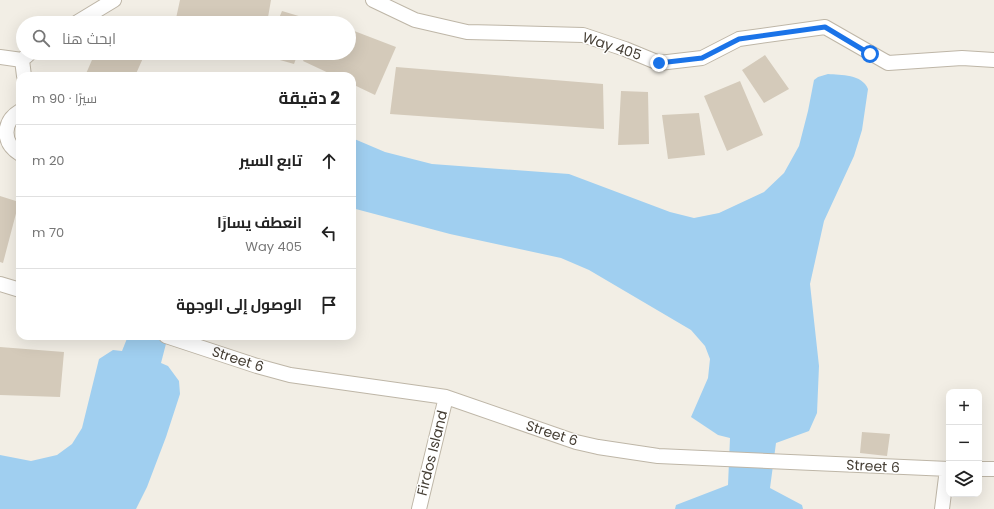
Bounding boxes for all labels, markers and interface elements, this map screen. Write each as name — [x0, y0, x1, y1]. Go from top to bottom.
search box — [16, 16, 356, 60]
icon: search — [30, 27, 52, 49]
street label: Way 405 — [580, 27, 644, 65]
text: ابحث هنا — [62, 28, 116, 49]
route start — [861, 45, 879, 63]
route end — [650, 54, 668, 72]
text: 2 دقيقة — [279, 86, 340, 110]
text: سيرًا · 90 m — [32, 89, 97, 108]
text: تابع السير — [239, 150, 302, 171]
icon: ahead — [318, 150, 340, 172]
text: 20 m — [32, 151, 65, 170]
text: انعطف يسارًا — [217, 212, 302, 233]
icon: left — [318, 222, 340, 244]
text: 70 m — [32, 223, 64, 242]
text: Way 405 — [245, 237, 302, 256]
text: الوصول إلى الوجهة — [176, 294, 302, 315]
icon: arrive — [318, 294, 340, 316]
street label: Street 6 — [209, 341, 267, 377]
map controls — [946, 389, 982, 497]
button: + — [946, 389, 982, 425]
street label: Firdos Island — [412, 408, 452, 498]
street label: Street 6 — [523, 415, 581, 451]
button: − — [946, 425, 982, 461]
street label: Street 6 — [846, 455, 900, 477]
button: layers — [946, 461, 982, 497]

